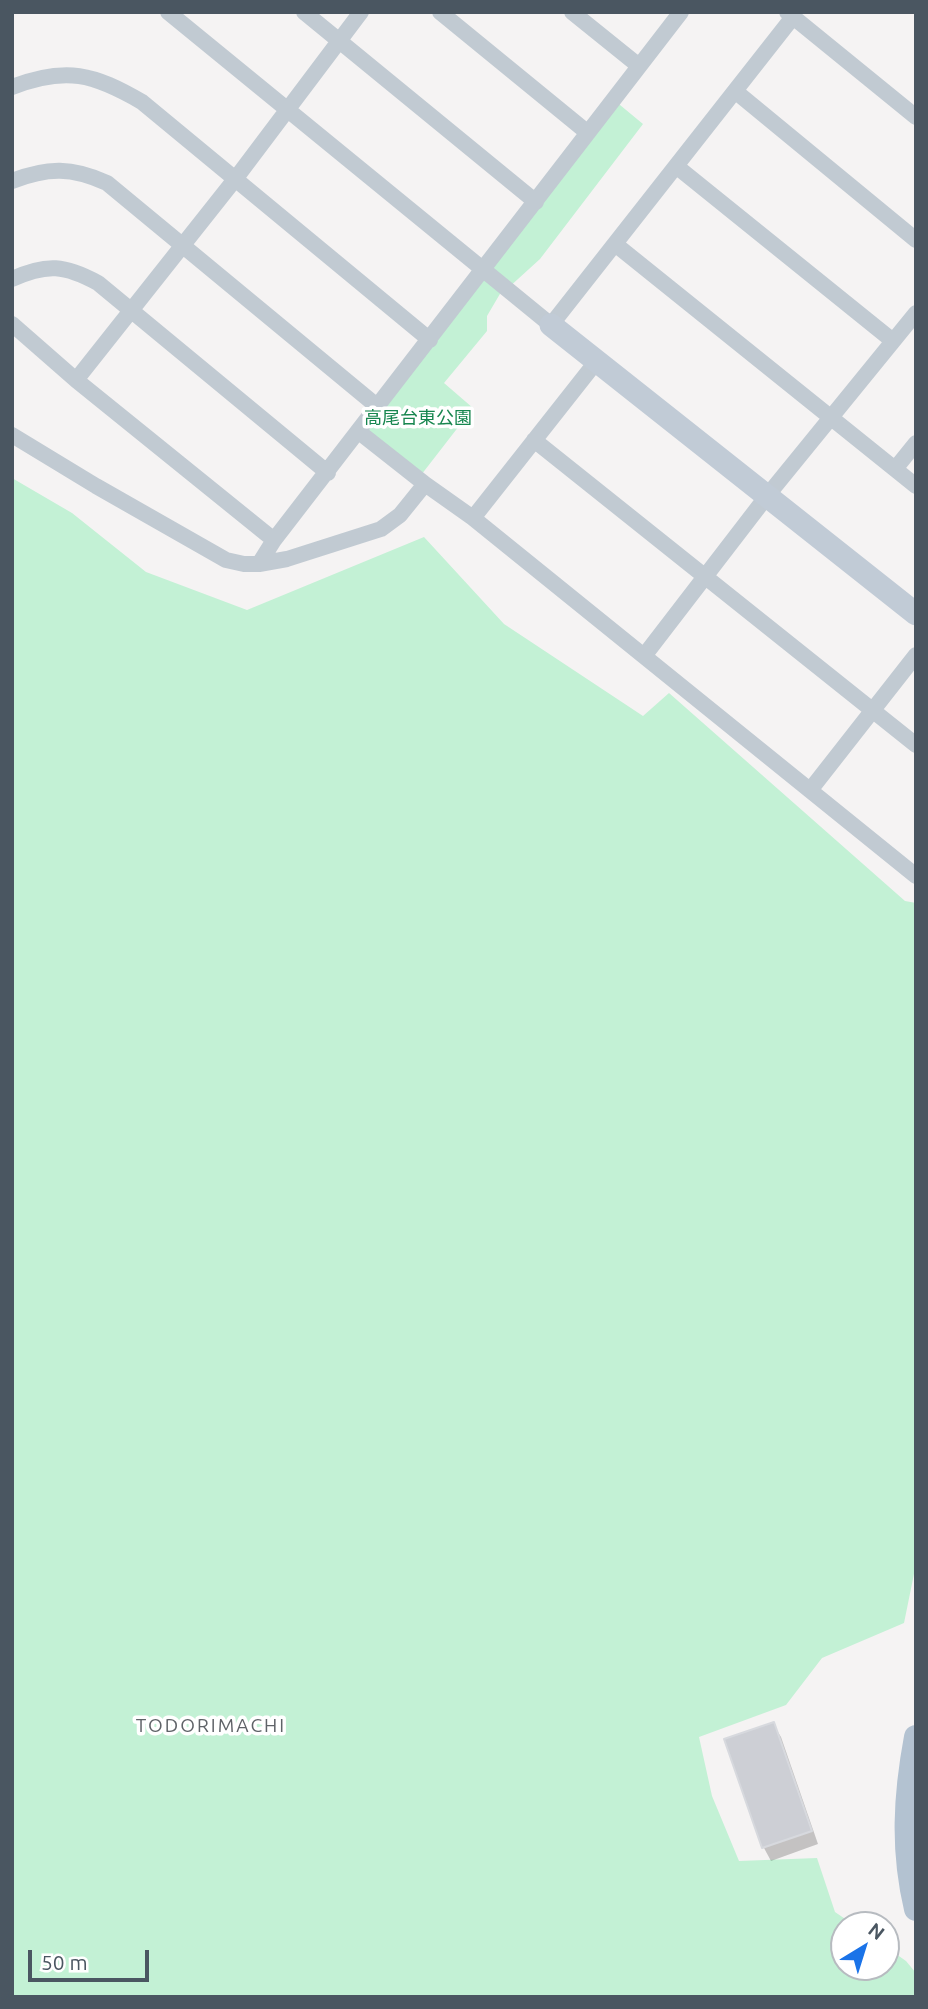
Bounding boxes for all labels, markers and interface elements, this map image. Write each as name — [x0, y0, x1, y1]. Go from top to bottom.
park label: 高尾台東公園 — [364, 407, 472, 429]
district label: TODORIMACHI — [137, 1715, 285, 1737]
north arrow — [830, 1911, 900, 1981]
text: N — [864, 1918, 889, 1944]
scale bar — [32, 1936, 152, 1980]
text: 50 m — [41, 1950, 88, 1974]

